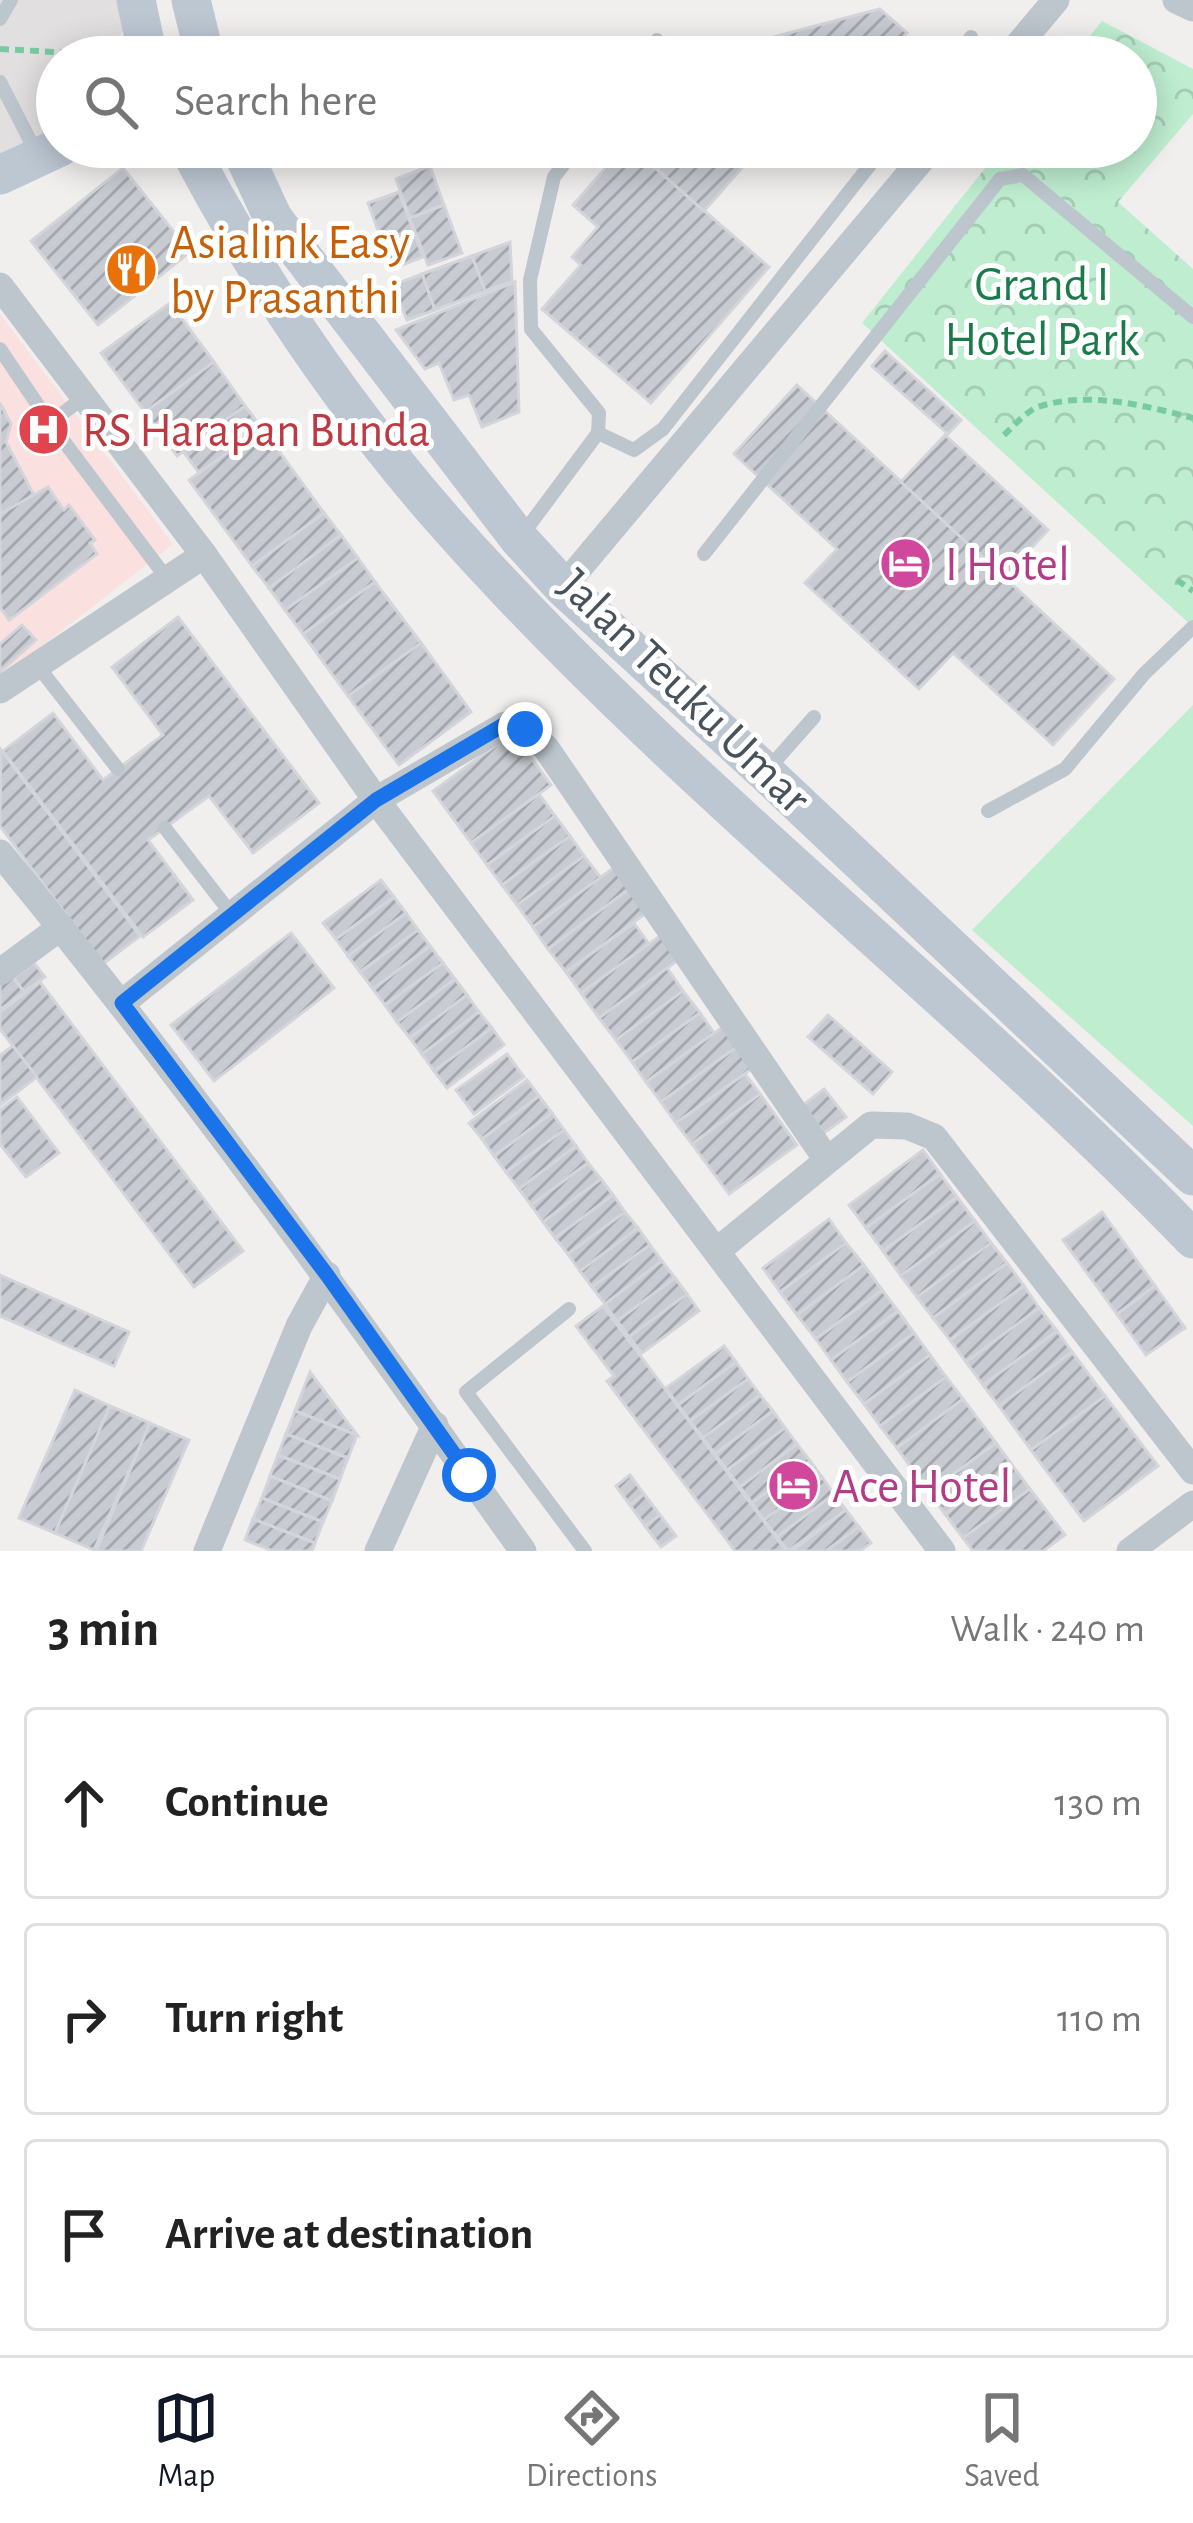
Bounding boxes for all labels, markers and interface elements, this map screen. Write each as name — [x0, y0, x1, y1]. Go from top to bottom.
search box — [36, 36, 1157, 168]
icon: search — [78, 69, 144, 135]
text: Search here — [174, 79, 377, 124]
place label: Asialink Easy by Prasanthi — [170, 220, 410, 323]
restaurant icon: Asialink Easy by Prasanthi — [103, 241, 159, 297]
park label: Grand I Hotel Park — [945, 262, 1140, 365]
hospital icon: RS Harapan Bunda — [15, 401, 71, 457]
place label: RS Harapan Bunda — [82, 408, 430, 456]
hotel icon: I Hotel — [878, 535, 934, 591]
place label: I Hotel — [945, 542, 1070, 590]
street label: Jalan Teuku Umar — [549, 561, 819, 824]
route end — [498, 702, 552, 756]
route start — [442, 1448, 496, 1502]
hotel icon: Ace Hotel — [765, 1457, 821, 1513]
place label: Ace Hotel — [832, 1464, 1011, 1512]
text: 3 min — [48, 1604, 159, 1655]
text: Walk · 240 m — [950, 1610, 1145, 1649]
icon: ahead — [51, 1770, 117, 1836]
text: Continue — [165, 1780, 329, 1825]
text: 130 m — [1054, 1784, 1142, 1823]
icon: right — [51, 1986, 117, 2052]
text: Turn right — [165, 1996, 343, 2041]
text: 110 m — [1057, 2000, 1142, 2039]
icon: arrive — [51, 2202, 117, 2268]
text: Arrive at destination — [165, 2212, 533, 2257]
tab: Map — [153, 2385, 219, 2497]
tab: Directions — [526, 2385, 657, 2497]
tab: Saved — [964, 2385, 1040, 2497]

